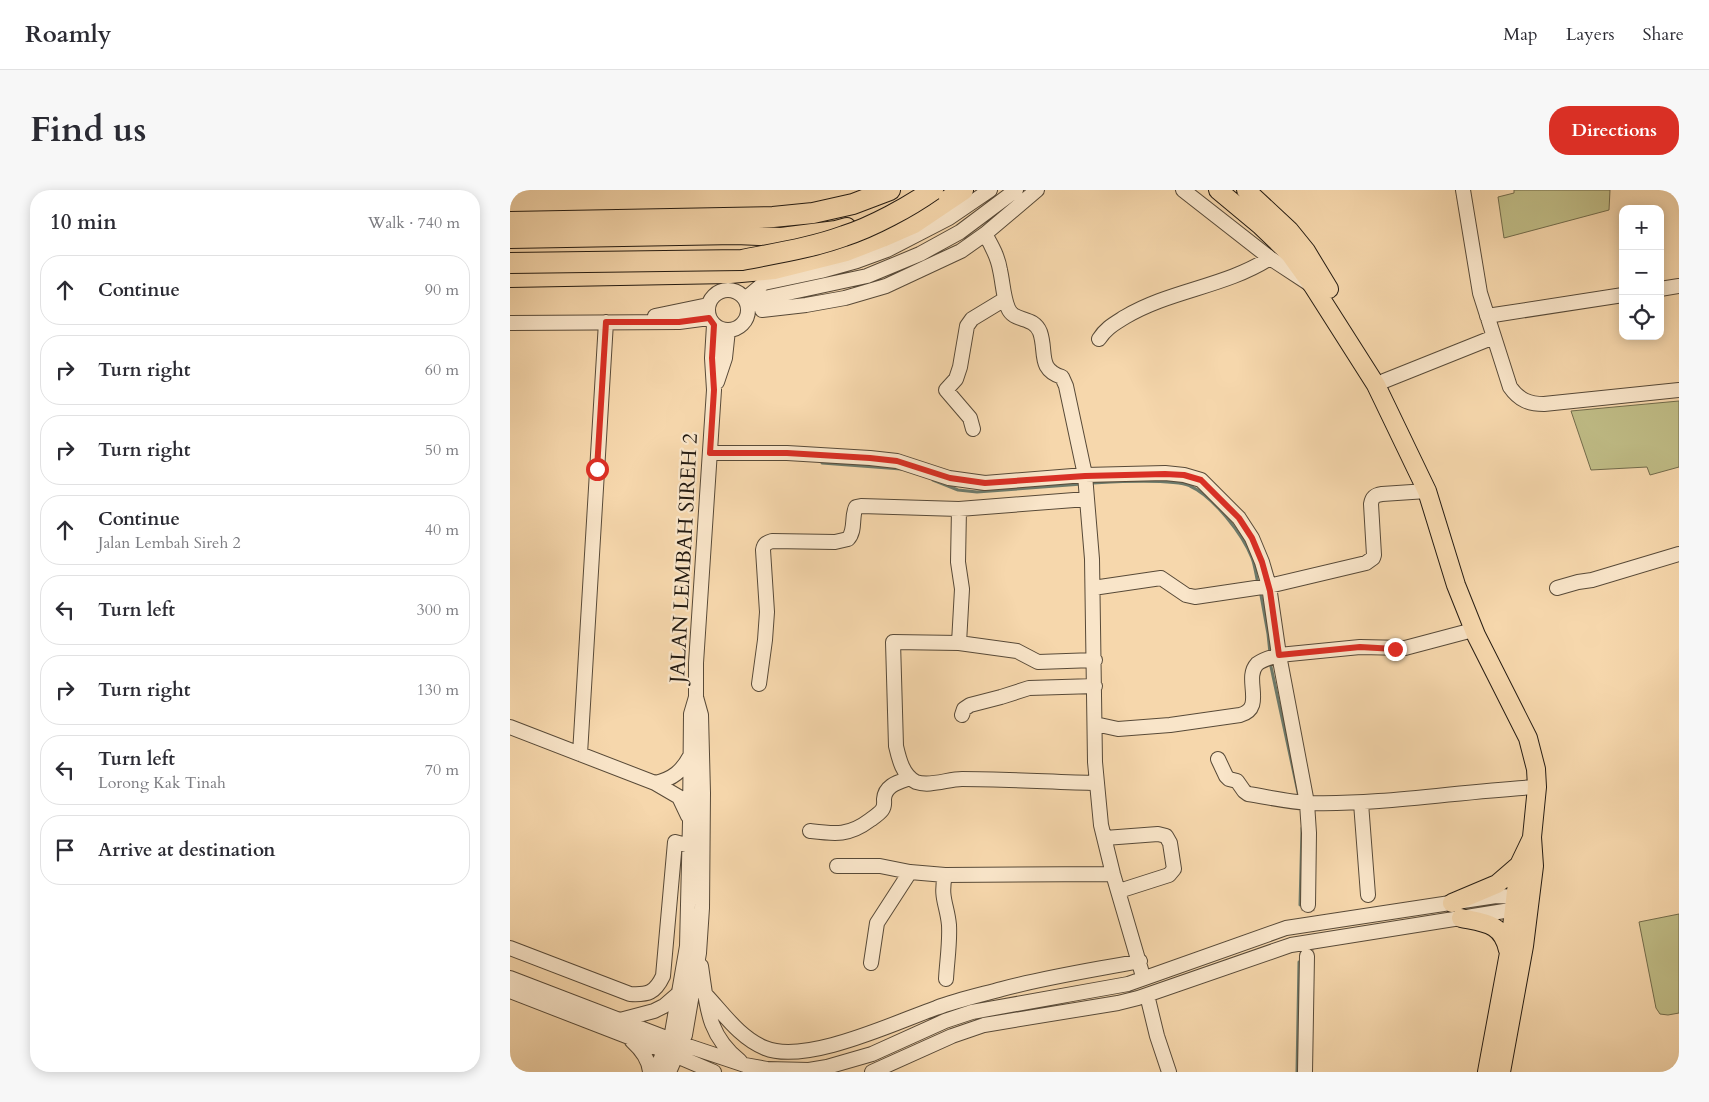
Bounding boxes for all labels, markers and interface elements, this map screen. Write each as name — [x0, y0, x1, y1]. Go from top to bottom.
text: Roamly — [25, 18, 111, 51]
text: Map — [1503, 22, 1538, 47]
text: Layers — [1566, 22, 1615, 47]
text: Share — [1643, 22, 1684, 47]
text: Find us — [30, 106, 146, 154]
button: Directions — [1549, 106, 1679, 155]
map controls — [1619, 205, 1664, 340]
button: + — [1619, 205, 1664, 250]
text: 10 min — [50, 208, 117, 237]
text: Walk · 740 m — [368, 212, 460, 234]
button: − — [1619, 250, 1664, 295]
icon: ahead — [51, 276, 79, 304]
text: Continue — [98, 277, 180, 303]
text: 90 m — [425, 279, 459, 301]
button: locate — [1619, 295, 1664, 340]
icon: right — [51, 356, 79, 384]
text: Turn right — [98, 357, 190, 383]
text: 60 m — [425, 359, 459, 381]
street label: JALAN LEMBAH SIREH 2 — [663, 432, 705, 687]
icon: right — [51, 436, 79, 464]
text: Turn right — [98, 437, 190, 463]
text: 50 m — [425, 439, 459, 461]
route start — [586, 458, 609, 481]
text: Continue — [98, 506, 180, 532]
icon: ahead — [51, 516, 79, 544]
text: 40 m — [425, 519, 459, 541]
text: Jalan Lembah Sireh 2 — [98, 532, 241, 554]
icon: left — [51, 596, 79, 624]
text: Turn left — [98, 597, 175, 623]
text: 300 m — [417, 599, 459, 621]
route end — [1384, 638, 1407, 661]
icon: right — [51, 676, 79, 704]
text: Turn right — [98, 677, 190, 703]
text: 130 m — [417, 679, 459, 701]
text: Turn left — [98, 746, 175, 772]
icon: left — [51, 756, 79, 784]
text: 70 m — [425, 759, 459, 781]
text: Lorong Kak Tinah — [98, 772, 226, 794]
icon: arrive — [51, 836, 79, 864]
text: Arrive at destination — [98, 837, 275, 863]

